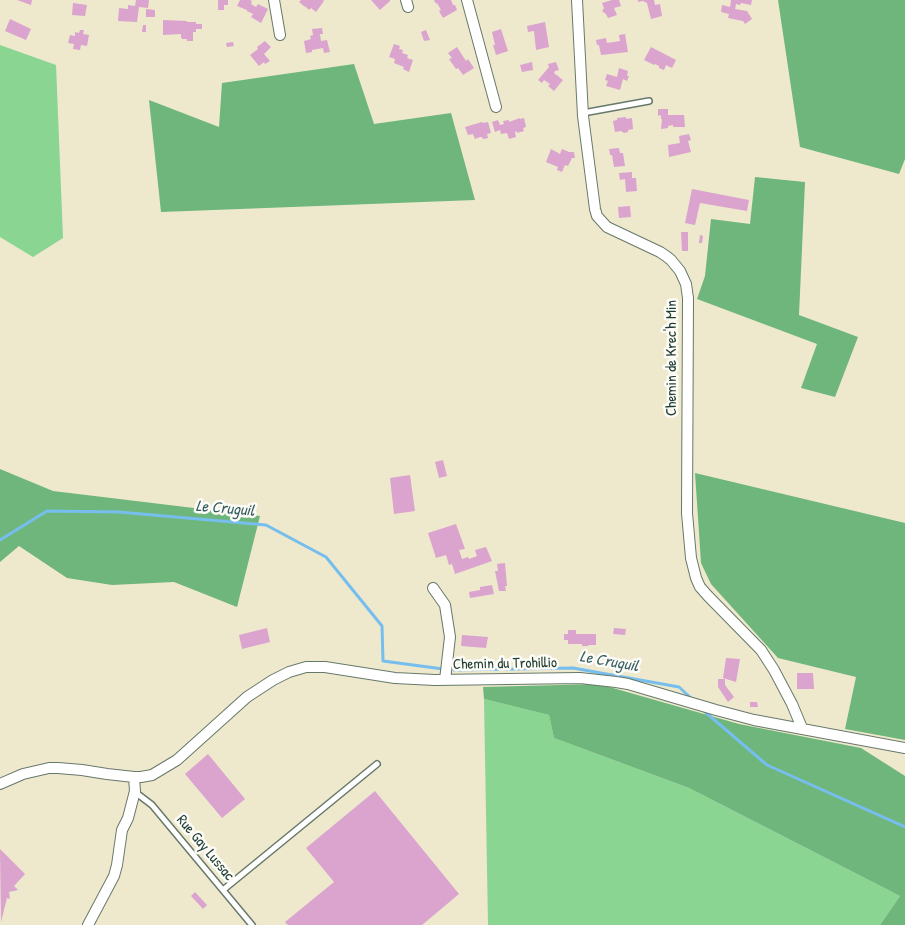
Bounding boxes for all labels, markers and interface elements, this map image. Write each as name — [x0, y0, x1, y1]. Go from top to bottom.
street label: Chemin de Krec'h Min — [663, 300, 681, 416]
water label: Le Cruguil — [195, 497, 255, 521]
water label: Le Cruguil — [578, 647, 640, 677]
street label: Chemin du Trohillio — [453, 654, 557, 674]
street label: Rue Gay Lussac — [172, 812, 238, 884]

